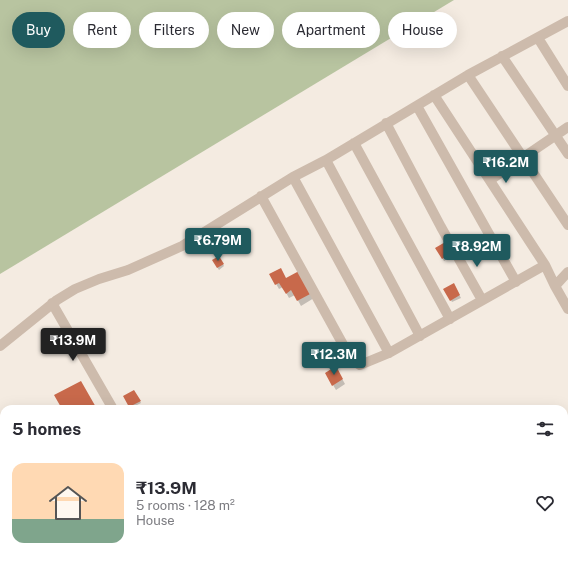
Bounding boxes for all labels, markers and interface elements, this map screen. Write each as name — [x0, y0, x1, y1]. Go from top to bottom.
chip: Buy — [12, 12, 65, 48]
chip: Rent — [73, 12, 131, 48]
chip: Filters — [139, 12, 209, 48]
chip: New — [217, 12, 274, 48]
chip: Apartment — [282, 12, 380, 48]
chip: House — [388, 12, 457, 48]
pin: ₹16.2M — [473, 150, 539, 184]
text: ₹16.2M — [483, 155, 529, 170]
pin: ₹6.79M — [185, 228, 251, 262]
text: ₹6.79M — [194, 233, 242, 248]
pin: ₹8.92M — [444, 234, 510, 268]
text: ₹8.92M — [452, 239, 502, 254]
pin: ₹13.9M — [40, 328, 106, 362]
text: ₹13.9M — [50, 333, 96, 348]
pin: ₹12.3M — [301, 342, 367, 376]
text: ₹12.3M — [311, 347, 357, 362]
icon: filters — [534, 418, 556, 440]
text: 5 homes — [12, 419, 81, 439]
text: ₹13.9M — [136, 478, 197, 498]
icon: home — [44, 479, 92, 527]
icon: heart — [534, 492, 556, 514]
text: 5 rooms · 128 m² — [136, 498, 235, 513]
text: House — [136, 513, 175, 528]

